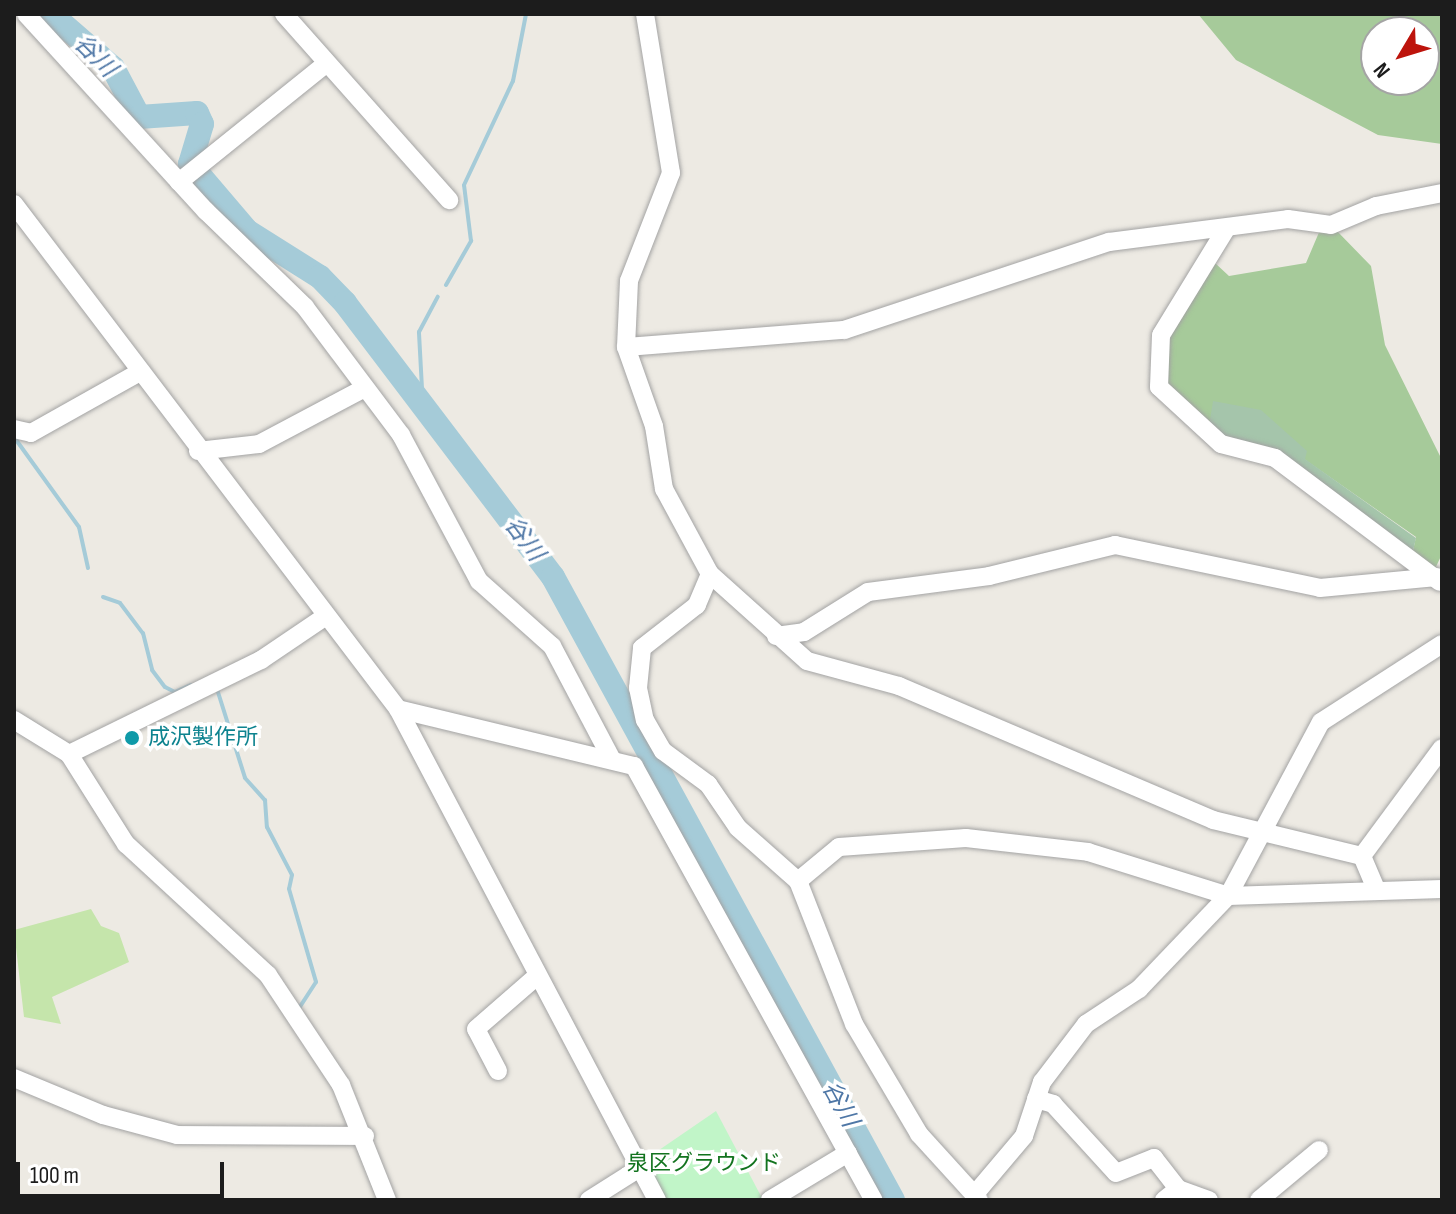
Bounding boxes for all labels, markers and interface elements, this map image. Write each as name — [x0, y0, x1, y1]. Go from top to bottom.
north arrow — [1360, 16, 1440, 96]
water label: 谷川 — [68, 29, 122, 83]
text: N — [1368, 57, 1397, 83]
water label: 谷川 — [498, 511, 550, 567]
place label: 成沢製作所 — [148, 725, 258, 751]
marker: 成沢製作所 — [123, 729, 141, 747]
water label: 谷川 — [816, 1076, 864, 1132]
scale bar — [20, 1146, 228, 1196]
park label: 泉区グラウンド — [627, 1151, 781, 1177]
text: 100 m — [30, 1161, 79, 1190]

